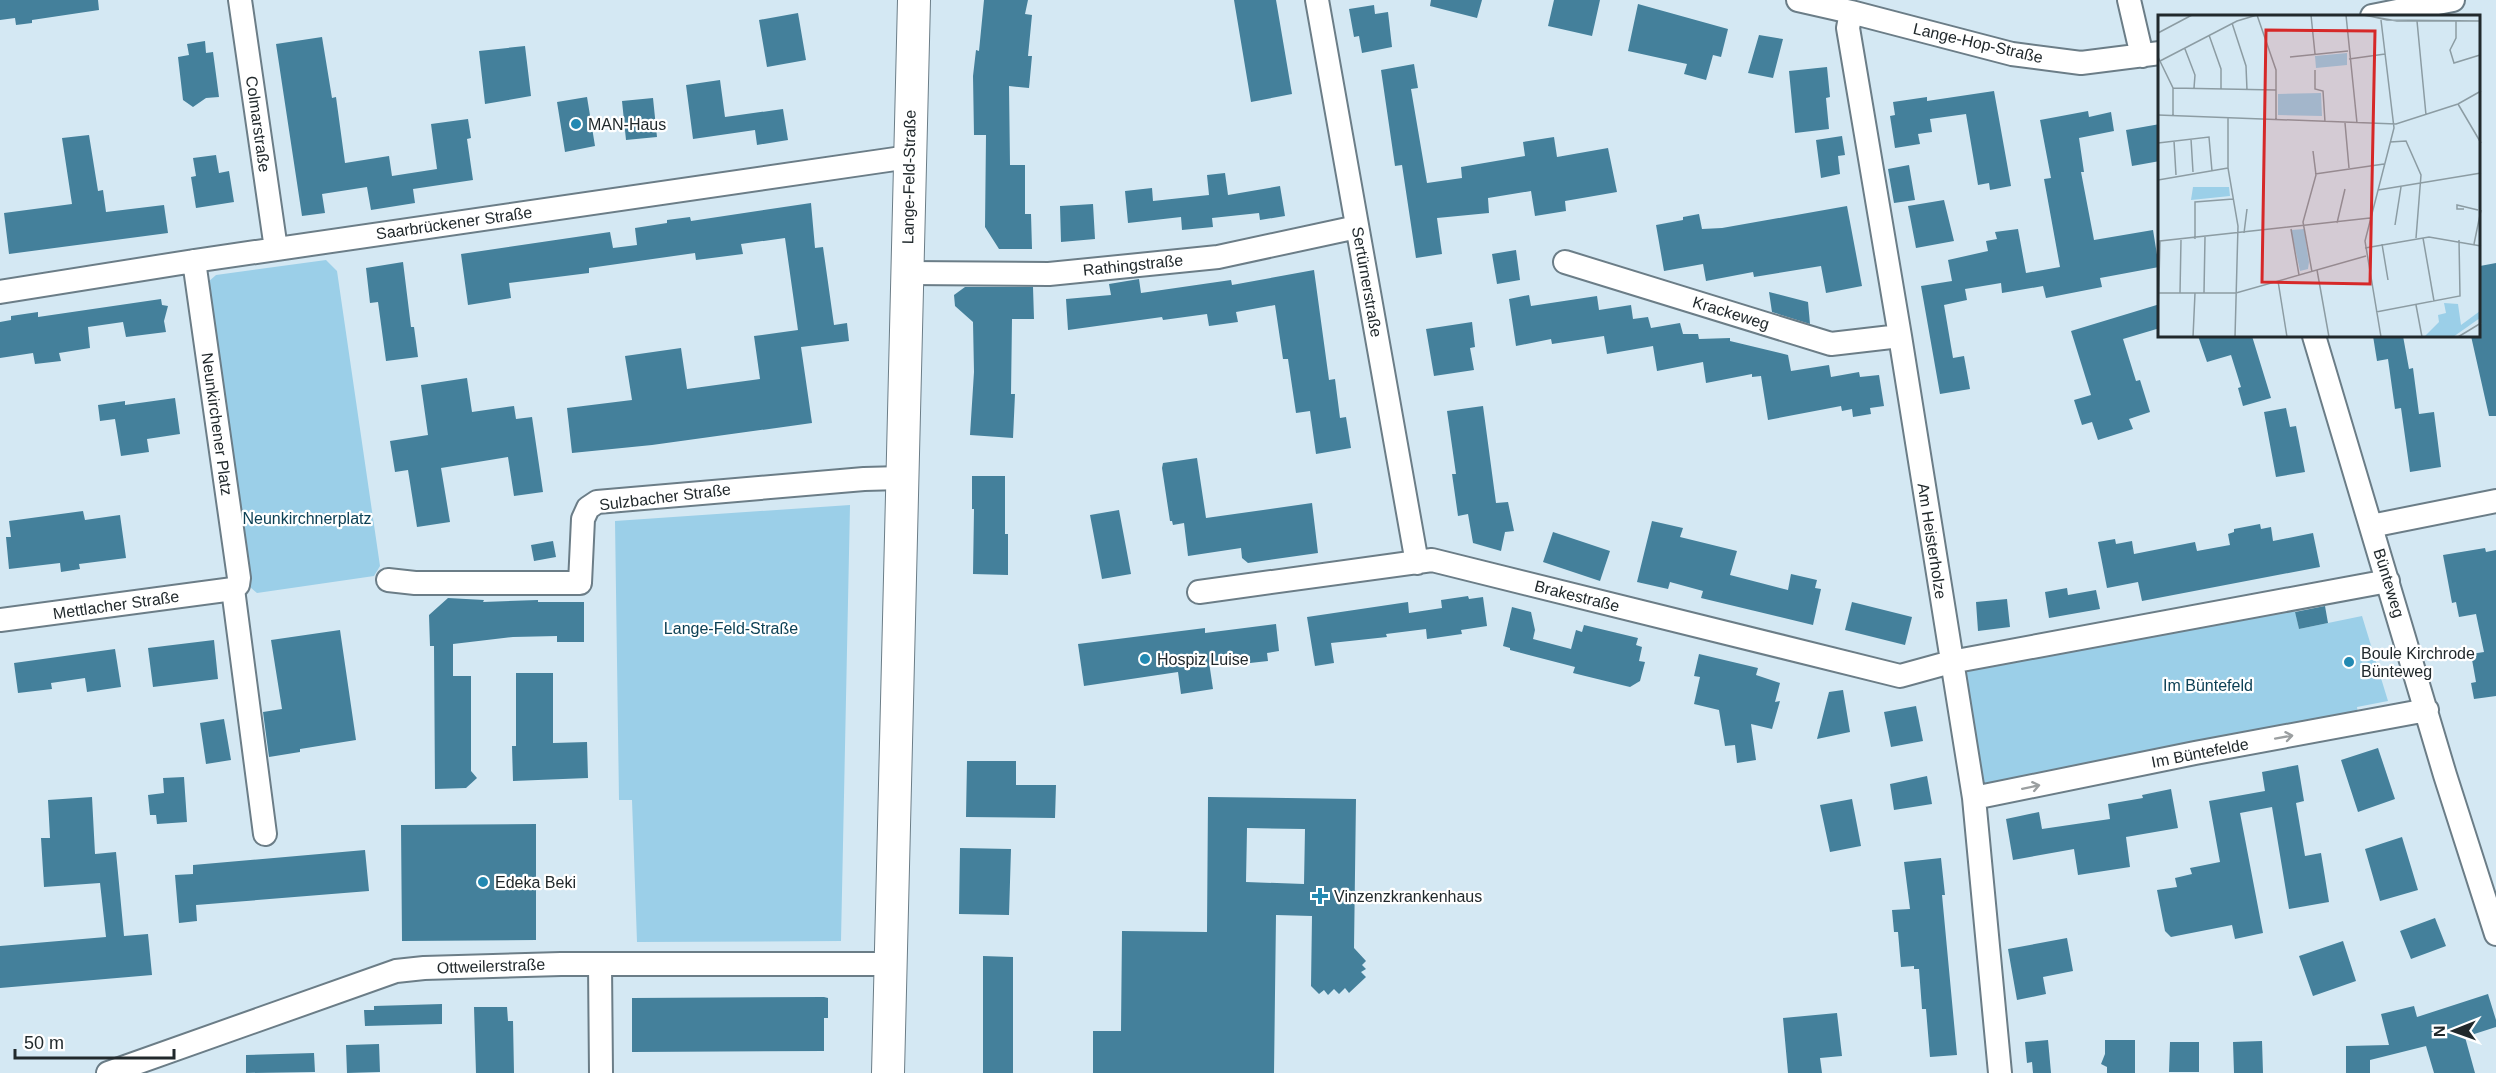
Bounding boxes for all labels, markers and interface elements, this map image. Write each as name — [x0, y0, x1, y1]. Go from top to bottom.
inset map — [2158, 15, 2481, 338]
street label: Lange-Hop-Straße — [1912, 20, 2045, 66]
street label: Colmarstraße — [243, 75, 273, 173]
street label: Lange-Feld-Straße — [899, 110, 919, 244]
place label: MAN-Haus — [588, 116, 666, 133]
marker: MAN-Haus — [569, 117, 583, 131]
street label: Saarbrückener Straße — [375, 204, 533, 242]
street label: Sertürnerstraße — [1349, 225, 1385, 339]
street label: Rathingstraße — [1082, 251, 1184, 279]
street label: Krackeweg — [1691, 293, 1771, 333]
street label: Neunkirchener Platz — [199, 351, 235, 497]
street label: Sulzbacher Straße — [598, 480, 732, 514]
street label: Am Heisterholze — [1914, 482, 1950, 600]
park label: Neunkirchnerplatz — [243, 510, 371, 527]
street label: Bünteweg — [2370, 546, 2408, 620]
street label: Brakestraße — [1533, 577, 1621, 615]
street label: Mettlacher Straße — [52, 588, 180, 622]
park label: Lange-Feld-Straße — [664, 620, 798, 637]
place label: Boule Kirchrode Bünteweg — [2361, 645, 2475, 680]
place label: Hospiz Luise — [1157, 651, 1249, 668]
marker: Hospiz Luise — [1138, 652, 1152, 666]
marker: Boule Kirchrode Bünteweg — [2342, 655, 2356, 669]
park label: Im Büntefeld — [2163, 677, 2253, 694]
one-way arrow — [2274, 731, 2293, 742]
street label: Im Büntefelde — [2150, 735, 2250, 771]
one-way arrow — [2021, 780, 2040, 792]
place label: Edeka Beki — [495, 874, 576, 891]
marker: Edeka Beki — [476, 875, 490, 889]
marker: Vinzenzkrankenhaus — [1311, 887, 1329, 905]
place label: Vinzenzkrankenhaus — [1334, 888, 1482, 905]
street label: Ottweilerstraße — [437, 956, 546, 976]
north arrow — [2424, 1001, 2484, 1061]
scale bar — [15, 1022, 174, 1060]
text: N — [2431, 1025, 2448, 1037]
text: 50 m — [24, 1033, 64, 1053]

